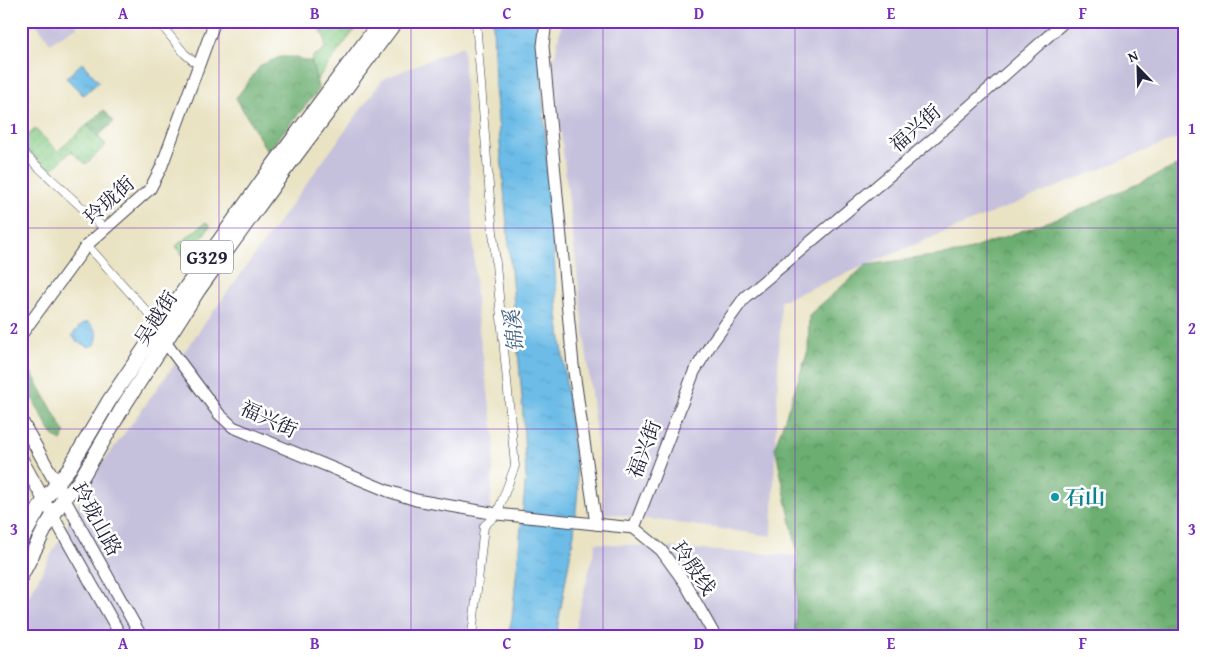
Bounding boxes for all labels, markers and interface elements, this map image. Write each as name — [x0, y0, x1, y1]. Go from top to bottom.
text: A — [118, 1, 129, 25]
text: B — [310, 1, 320, 25]
text: C — [502, 1, 512, 25]
text: D — [694, 1, 704, 25]
text: E — [887, 1, 896, 25]
text: F — [1079, 1, 1087, 25]
north arrow — [1114, 42, 1164, 92]
text: N — [1125, 45, 1142, 67]
street label: 福兴街 — [883, 97, 947, 158]
text: 1 — [10, 116, 18, 140]
text: 1 — [1188, 116, 1196, 140]
street label: 玲珑街 — [77, 169, 141, 230]
road number: G329 — [181, 240, 233, 274]
street label: 吴越街 — [127, 285, 184, 351]
water label: 锦溪 — [495, 306, 531, 354]
text: 2 — [10, 316, 18, 340]
text: 2 — [1188, 316, 1196, 340]
street label: 福兴街 — [236, 393, 303, 444]
street label: 福兴街 — [619, 416, 668, 482]
street label: 玲珑山路 — [65, 477, 130, 561]
place label: 石山 — [1065, 482, 1105, 511]
marker: 石山 — [1049, 491, 1061, 503]
text: 3 — [10, 517, 18, 541]
text: 3 — [1188, 517, 1196, 541]
street label: 玲殷线 — [665, 535, 723, 601]
text: A — [118, 631, 129, 655]
text: B — [310, 631, 320, 655]
text: C — [502, 631, 512, 655]
text: D — [694, 631, 704, 655]
text: E — [887, 631, 896, 655]
text: F — [1079, 631, 1087, 655]

